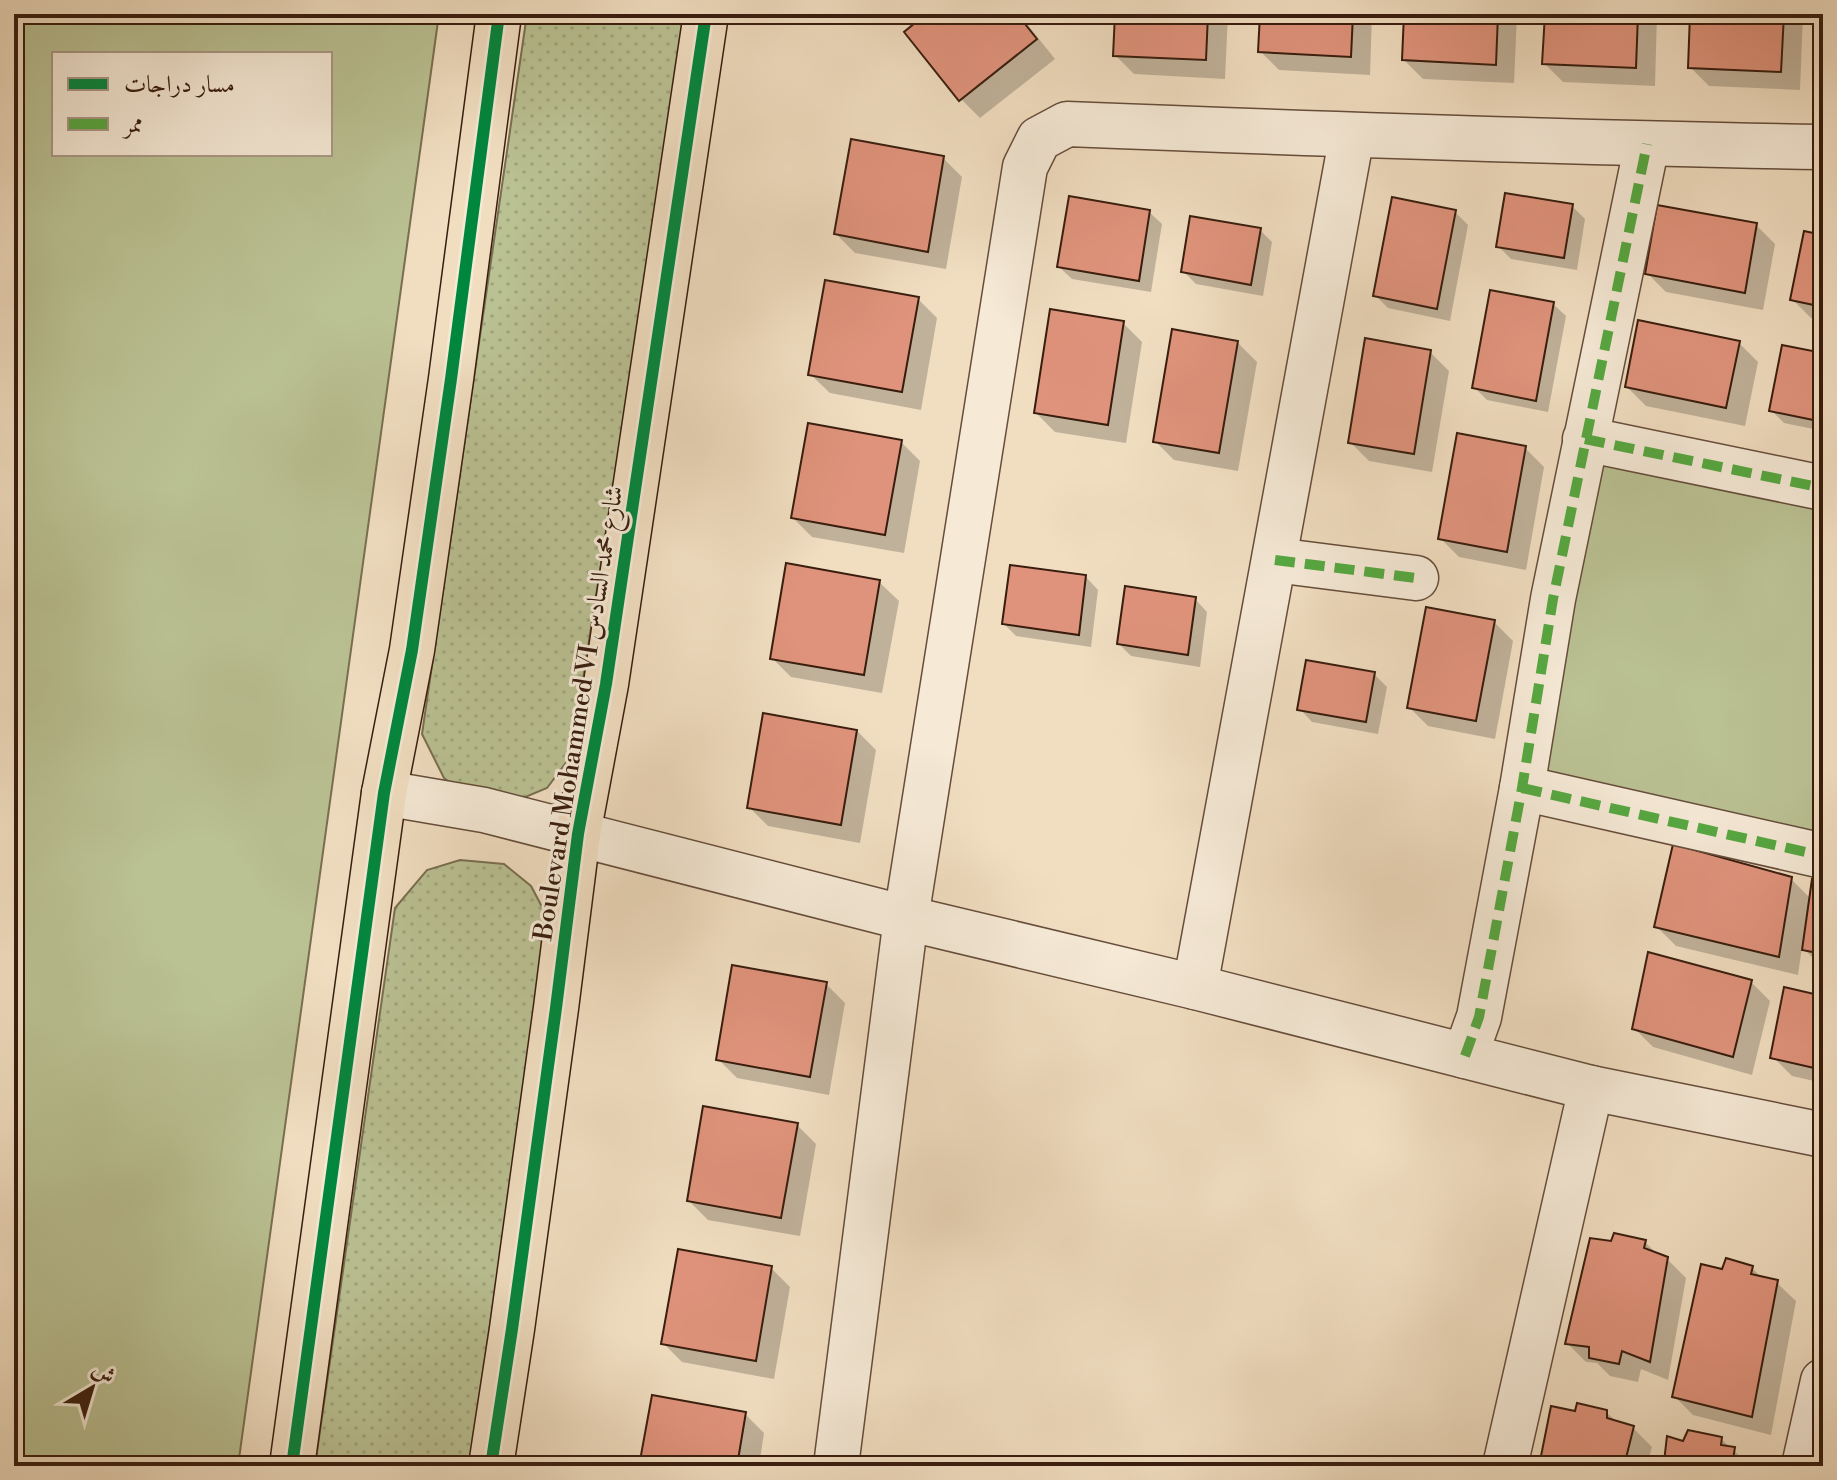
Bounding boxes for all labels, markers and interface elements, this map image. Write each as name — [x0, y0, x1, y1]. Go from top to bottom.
legend — [52, 52, 332, 156]
text: مسار دراجات — [124, 70, 235, 100]
text: ممر — [121, 110, 143, 140]
street label: Boulevard Mohammed VI شارع محمد السادس — [527, 484, 636, 945]
north arrow — [52, 1348, 132, 1428]
text: ش — [86, 1356, 120, 1391]

